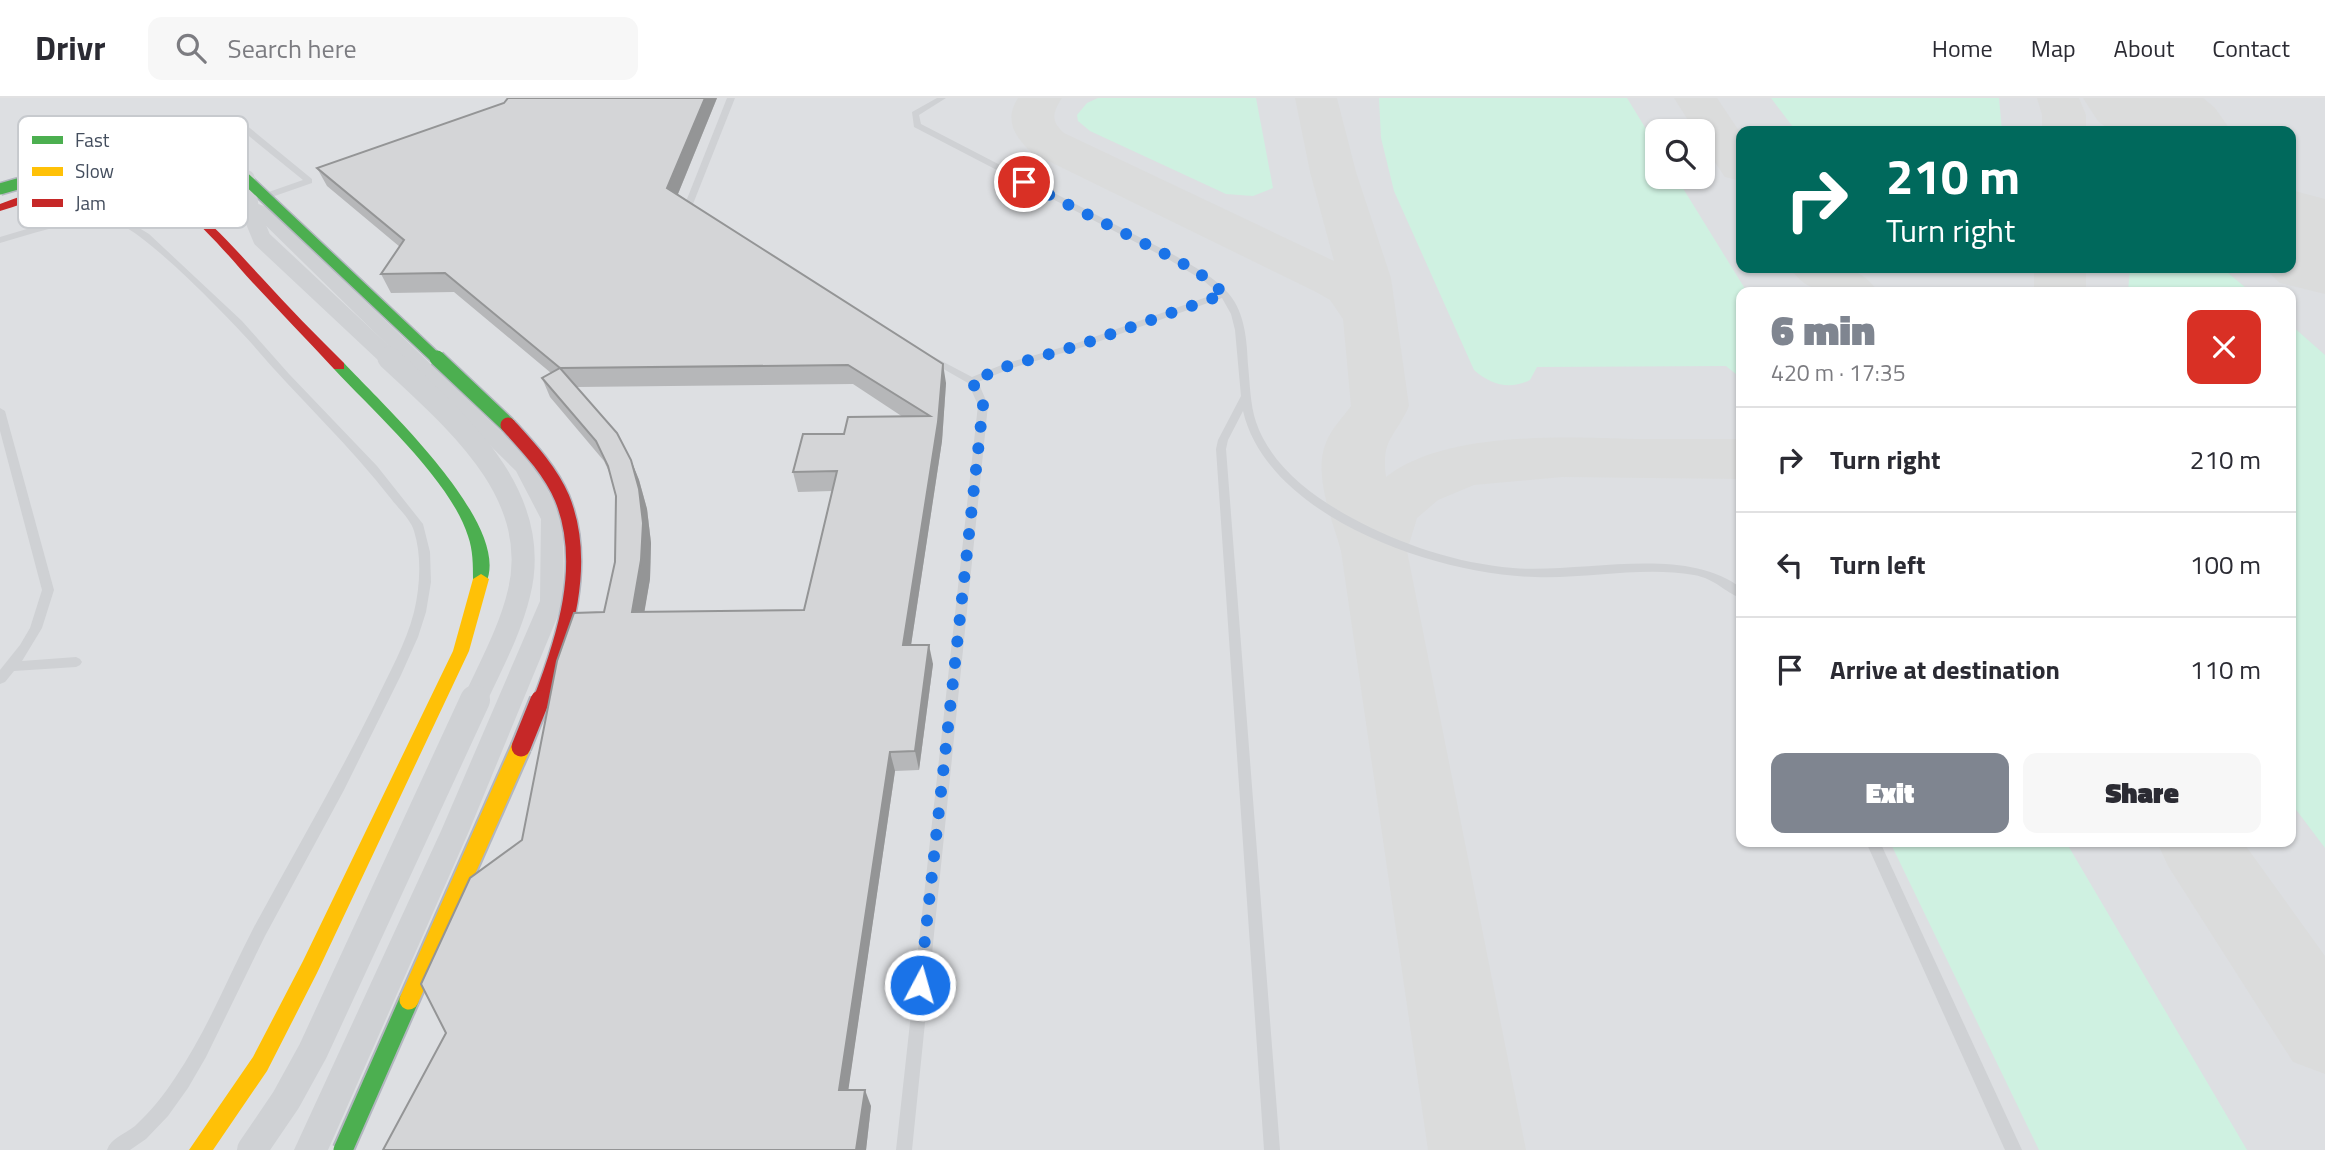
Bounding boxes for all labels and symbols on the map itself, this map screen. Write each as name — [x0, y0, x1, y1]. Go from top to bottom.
legend — [18, 116, 248, 228]
text: Fast — [75, 125, 110, 154]
pin — [994, 152, 1054, 212]
text: Slow — [75, 156, 114, 185]
text: Jam — [75, 188, 106, 217]
position arrow — [883, 948, 957, 1022]

